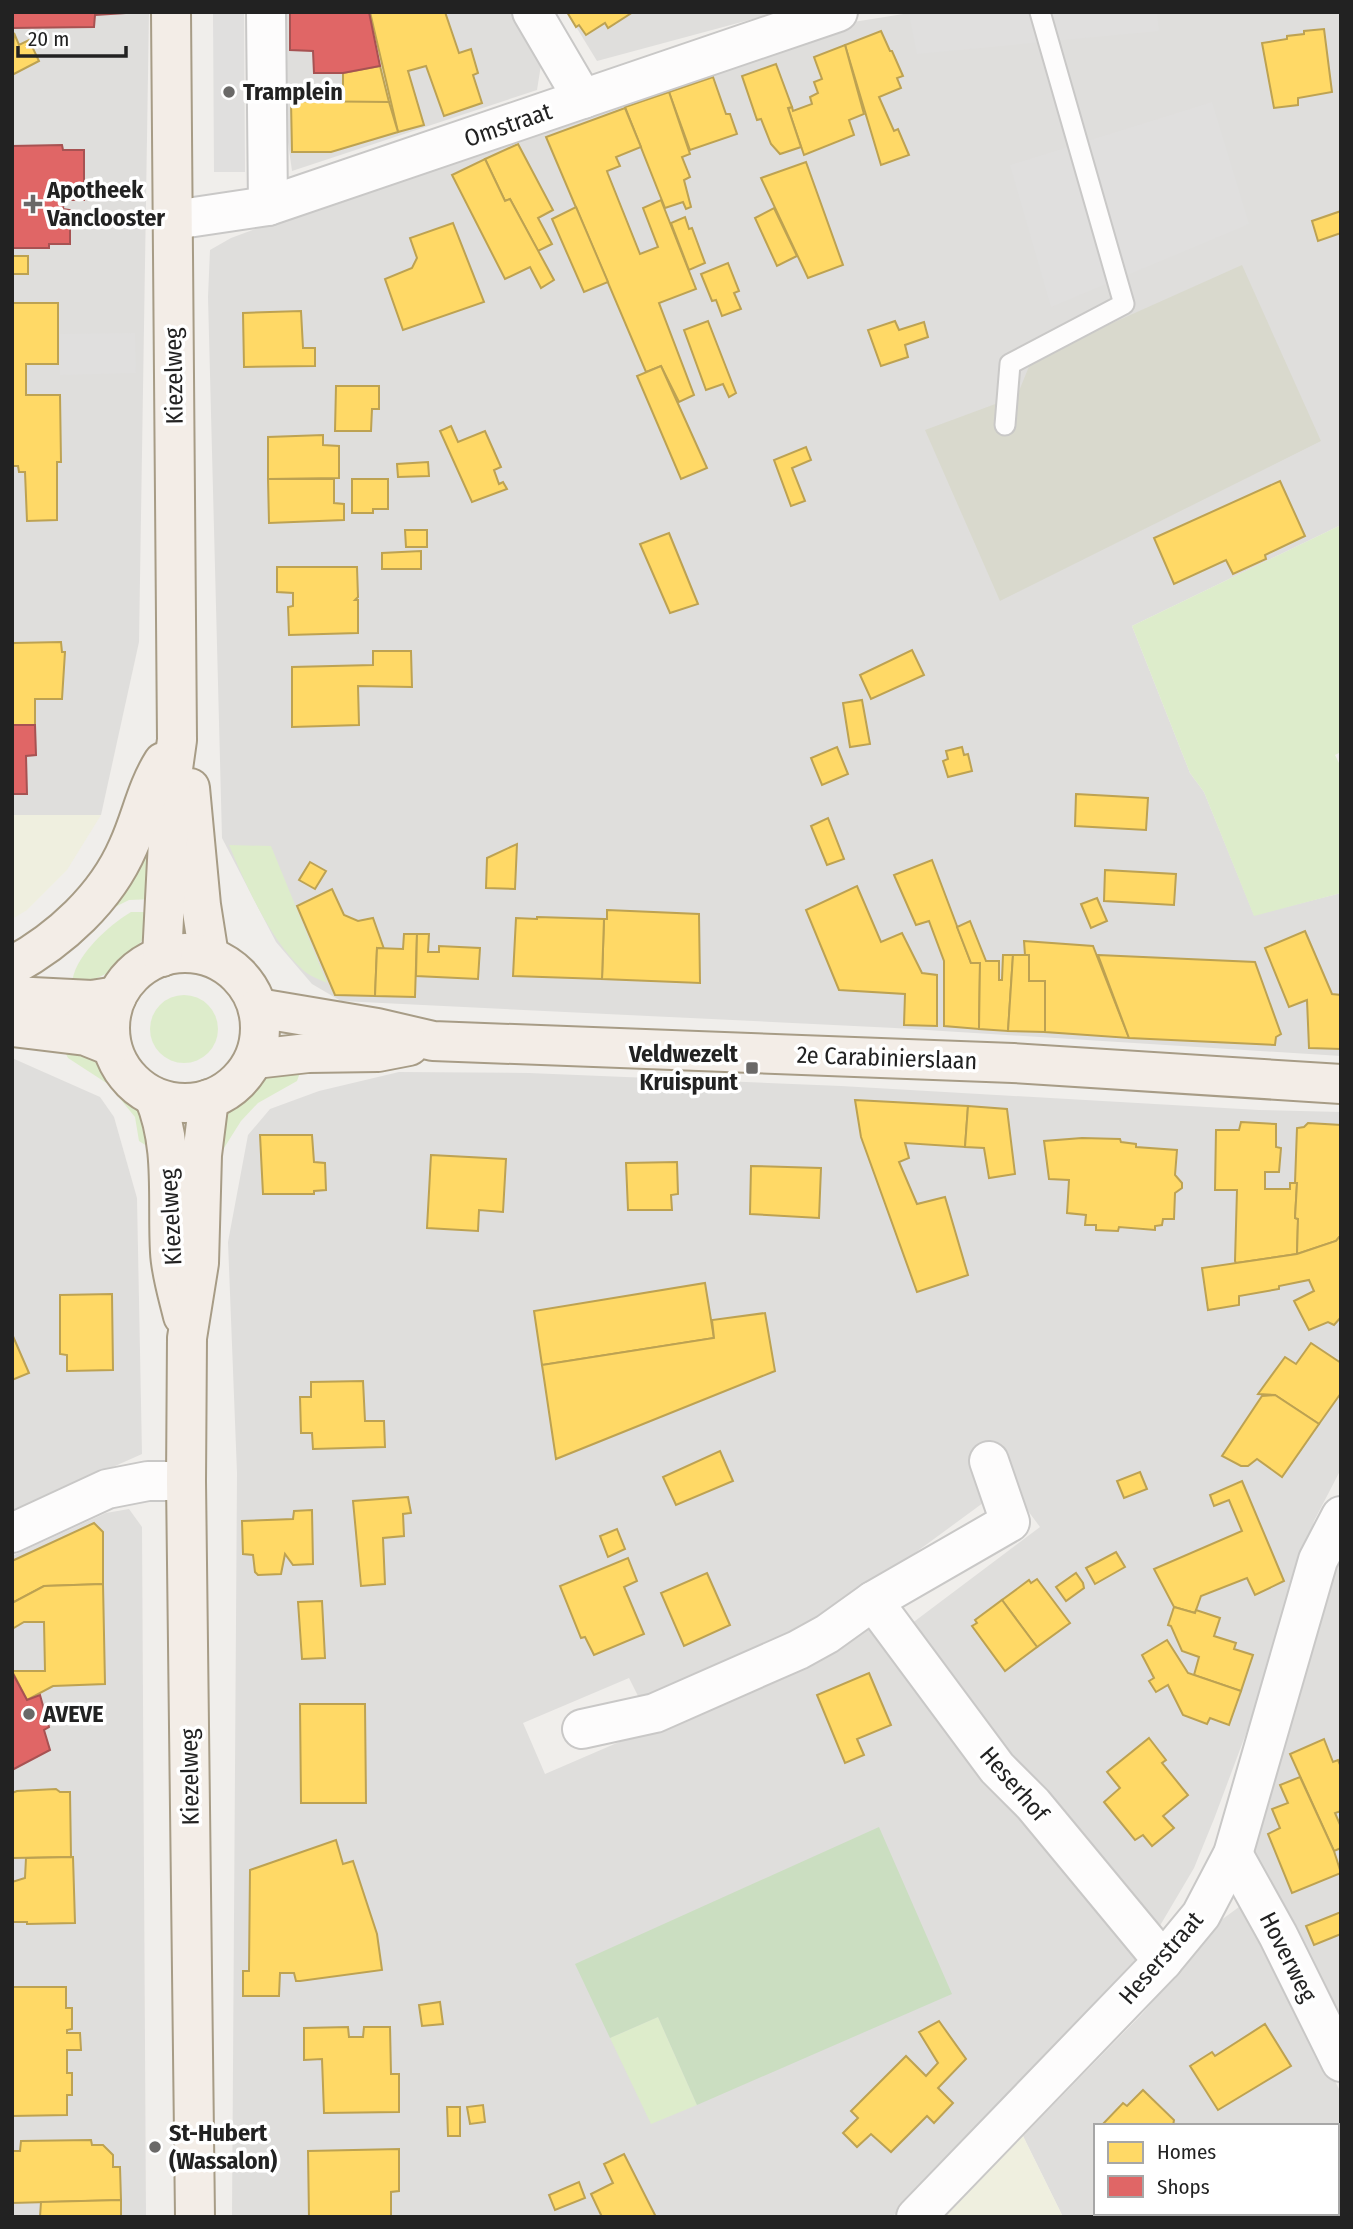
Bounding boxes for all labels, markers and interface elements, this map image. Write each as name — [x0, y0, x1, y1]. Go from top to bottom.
scale bar — [18, 14, 126, 58]
text: 20 m — [28, 26, 69, 52]
place label: Tramplein — [243, 78, 343, 106]
marker: Tramplein — [221, 84, 237, 100]
street label: Omstraat — [461, 97, 555, 153]
place label: Apotheek Vanclooster — [46, 176, 165, 232]
marker: Apotheek Vanclooster — [25, 196, 41, 212]
street label: Kiezelweg — [159, 327, 189, 425]
place label: Veldwezelt Kruispunt — [628, 1040, 739, 1096]
street label: 2e Carabinierslaan — [796, 1041, 978, 1075]
marker: Veldwezelt Kruispunt — [744, 1060, 760, 1076]
street label: Kiezelweg — [154, 1167, 188, 1266]
place label: AVEVE — [42, 1700, 104, 1728]
marker: AVEVE — [21, 1706, 37, 1722]
street label: Kiezelweg — [175, 1728, 205, 1826]
street label: Heserhof — [974, 1741, 1055, 1828]
street label: Heserstraat — [1113, 1906, 1209, 2010]
street label: Hoverweg — [1254, 1908, 1323, 2007]
place label: St-Hubert (Wassalon) — [169, 2119, 277, 2175]
legend — [1094, 2124, 1339, 2215]
marker: St-Hubert (Wassalon) — [147, 2139, 163, 2155]
text: Homes — [1157, 2139, 1216, 2165]
text: Shops — [1157, 2174, 1210, 2200]

